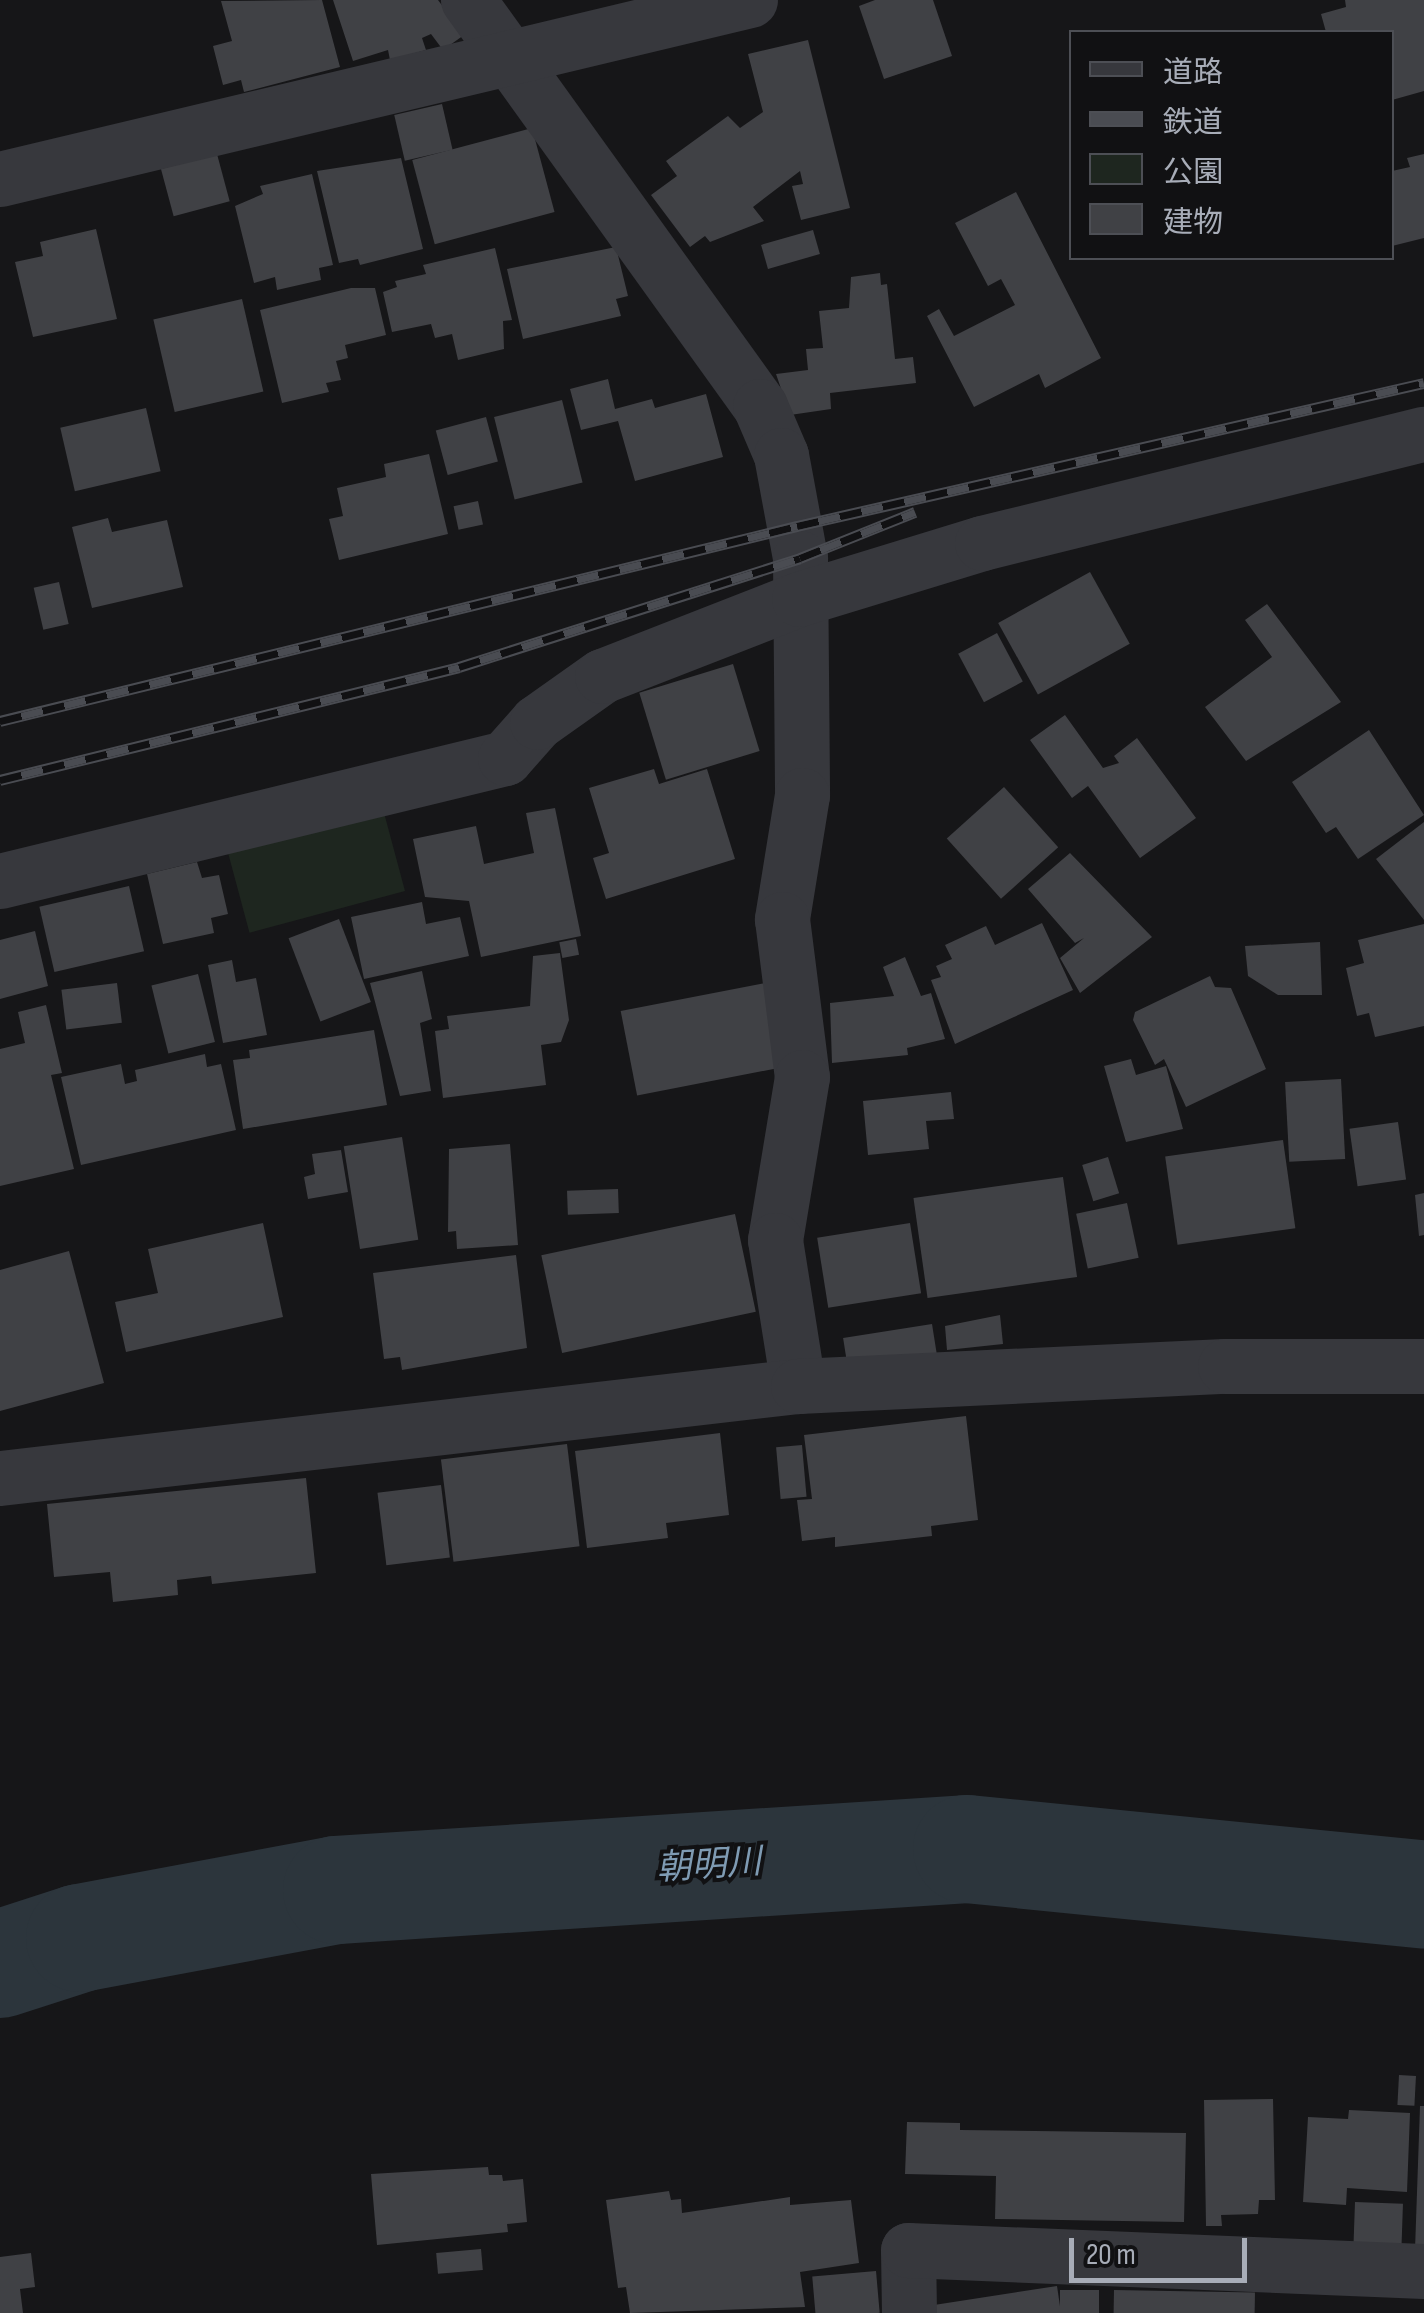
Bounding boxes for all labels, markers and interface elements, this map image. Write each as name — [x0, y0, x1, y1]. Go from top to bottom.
legend — [1069, 30, 1394, 260]
text: 道路 — [1163, 55, 1223, 91]
text: 鉄道 — [1163, 105, 1223, 141]
text: 公園 — [1163, 155, 1223, 191]
text: 建物 — [1163, 205, 1223, 241]
water label: 朝明川 — [655, 1841, 763, 1891]
scale bar — [1074, 2218, 1252, 2280]
text: 20 m — [1086, 2237, 1136, 2273]

